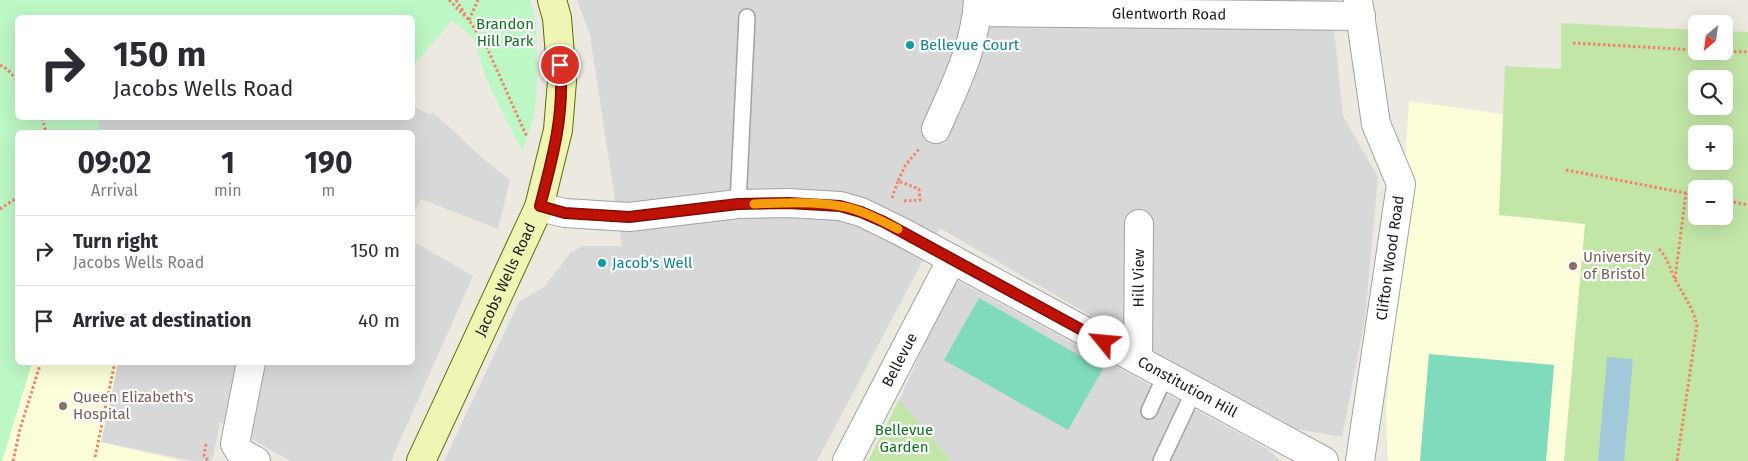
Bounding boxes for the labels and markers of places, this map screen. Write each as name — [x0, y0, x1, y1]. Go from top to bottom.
place label: Bellevue Court — [920, 36, 1020, 54]
marker: Bellevue Court — [904, 39, 916, 51]
pin — [539, 44, 581, 86]
place label: University of Bristol — [1583, 248, 1652, 283]
place label: Jacob's Well — [612, 254, 693, 272]
marker: Jacob's Well — [596, 257, 608, 269]
marker: University of Bristol — [1567, 260, 1579, 272]
place label: Queen Elizabeth's Hospital — [73, 388, 194, 423]
marker: Queen Elizabeth's Hospital — [57, 400, 69, 412]

